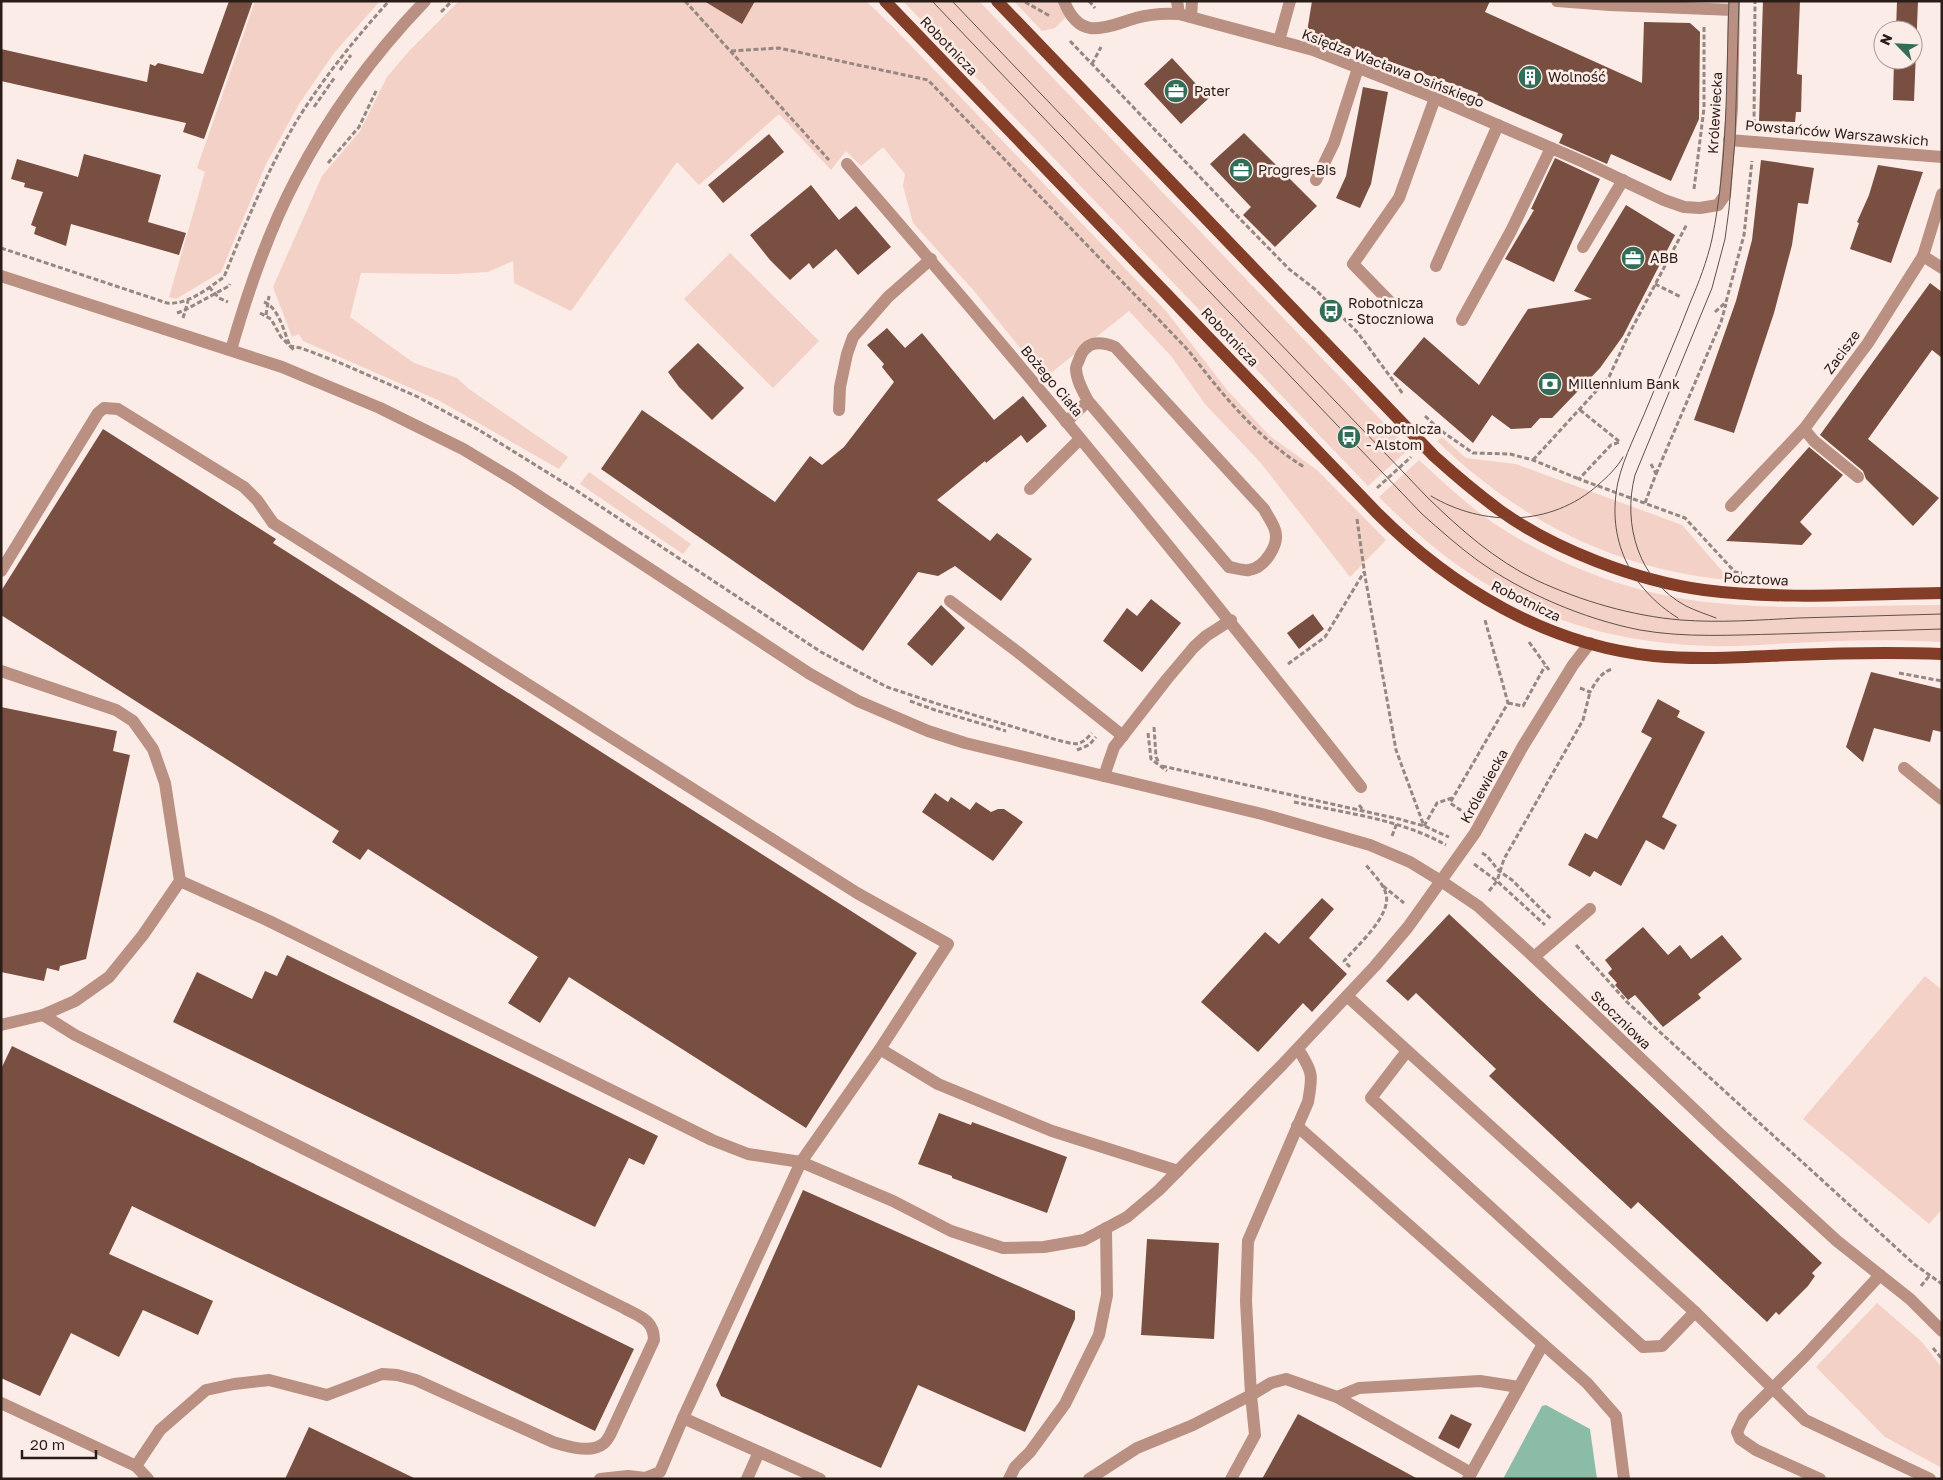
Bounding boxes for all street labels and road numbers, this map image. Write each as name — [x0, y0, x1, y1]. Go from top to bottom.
street label: Robotnicza — [917, 13, 982, 79]
street label: Księdza Wacława Osińskiego — [1300, 25, 1487, 110]
street label: Królewiecka — [1704, 71, 1725, 154]
street label: Powstańców Warszawskich — [1745, 116, 1930, 149]
street label: Robotnicza — [1198, 304, 1263, 370]
street label: Zacisze — [1820, 326, 1863, 377]
street label: Bożego Ciała — [1018, 342, 1087, 420]
street label: Pocztowa — [1723, 568, 1789, 589]
street label: Robotnicza — [1489, 576, 1564, 625]
street label: Królewiecka — [1456, 746, 1511, 826]
street label: Stoczniowa — [1588, 987, 1655, 1053]

